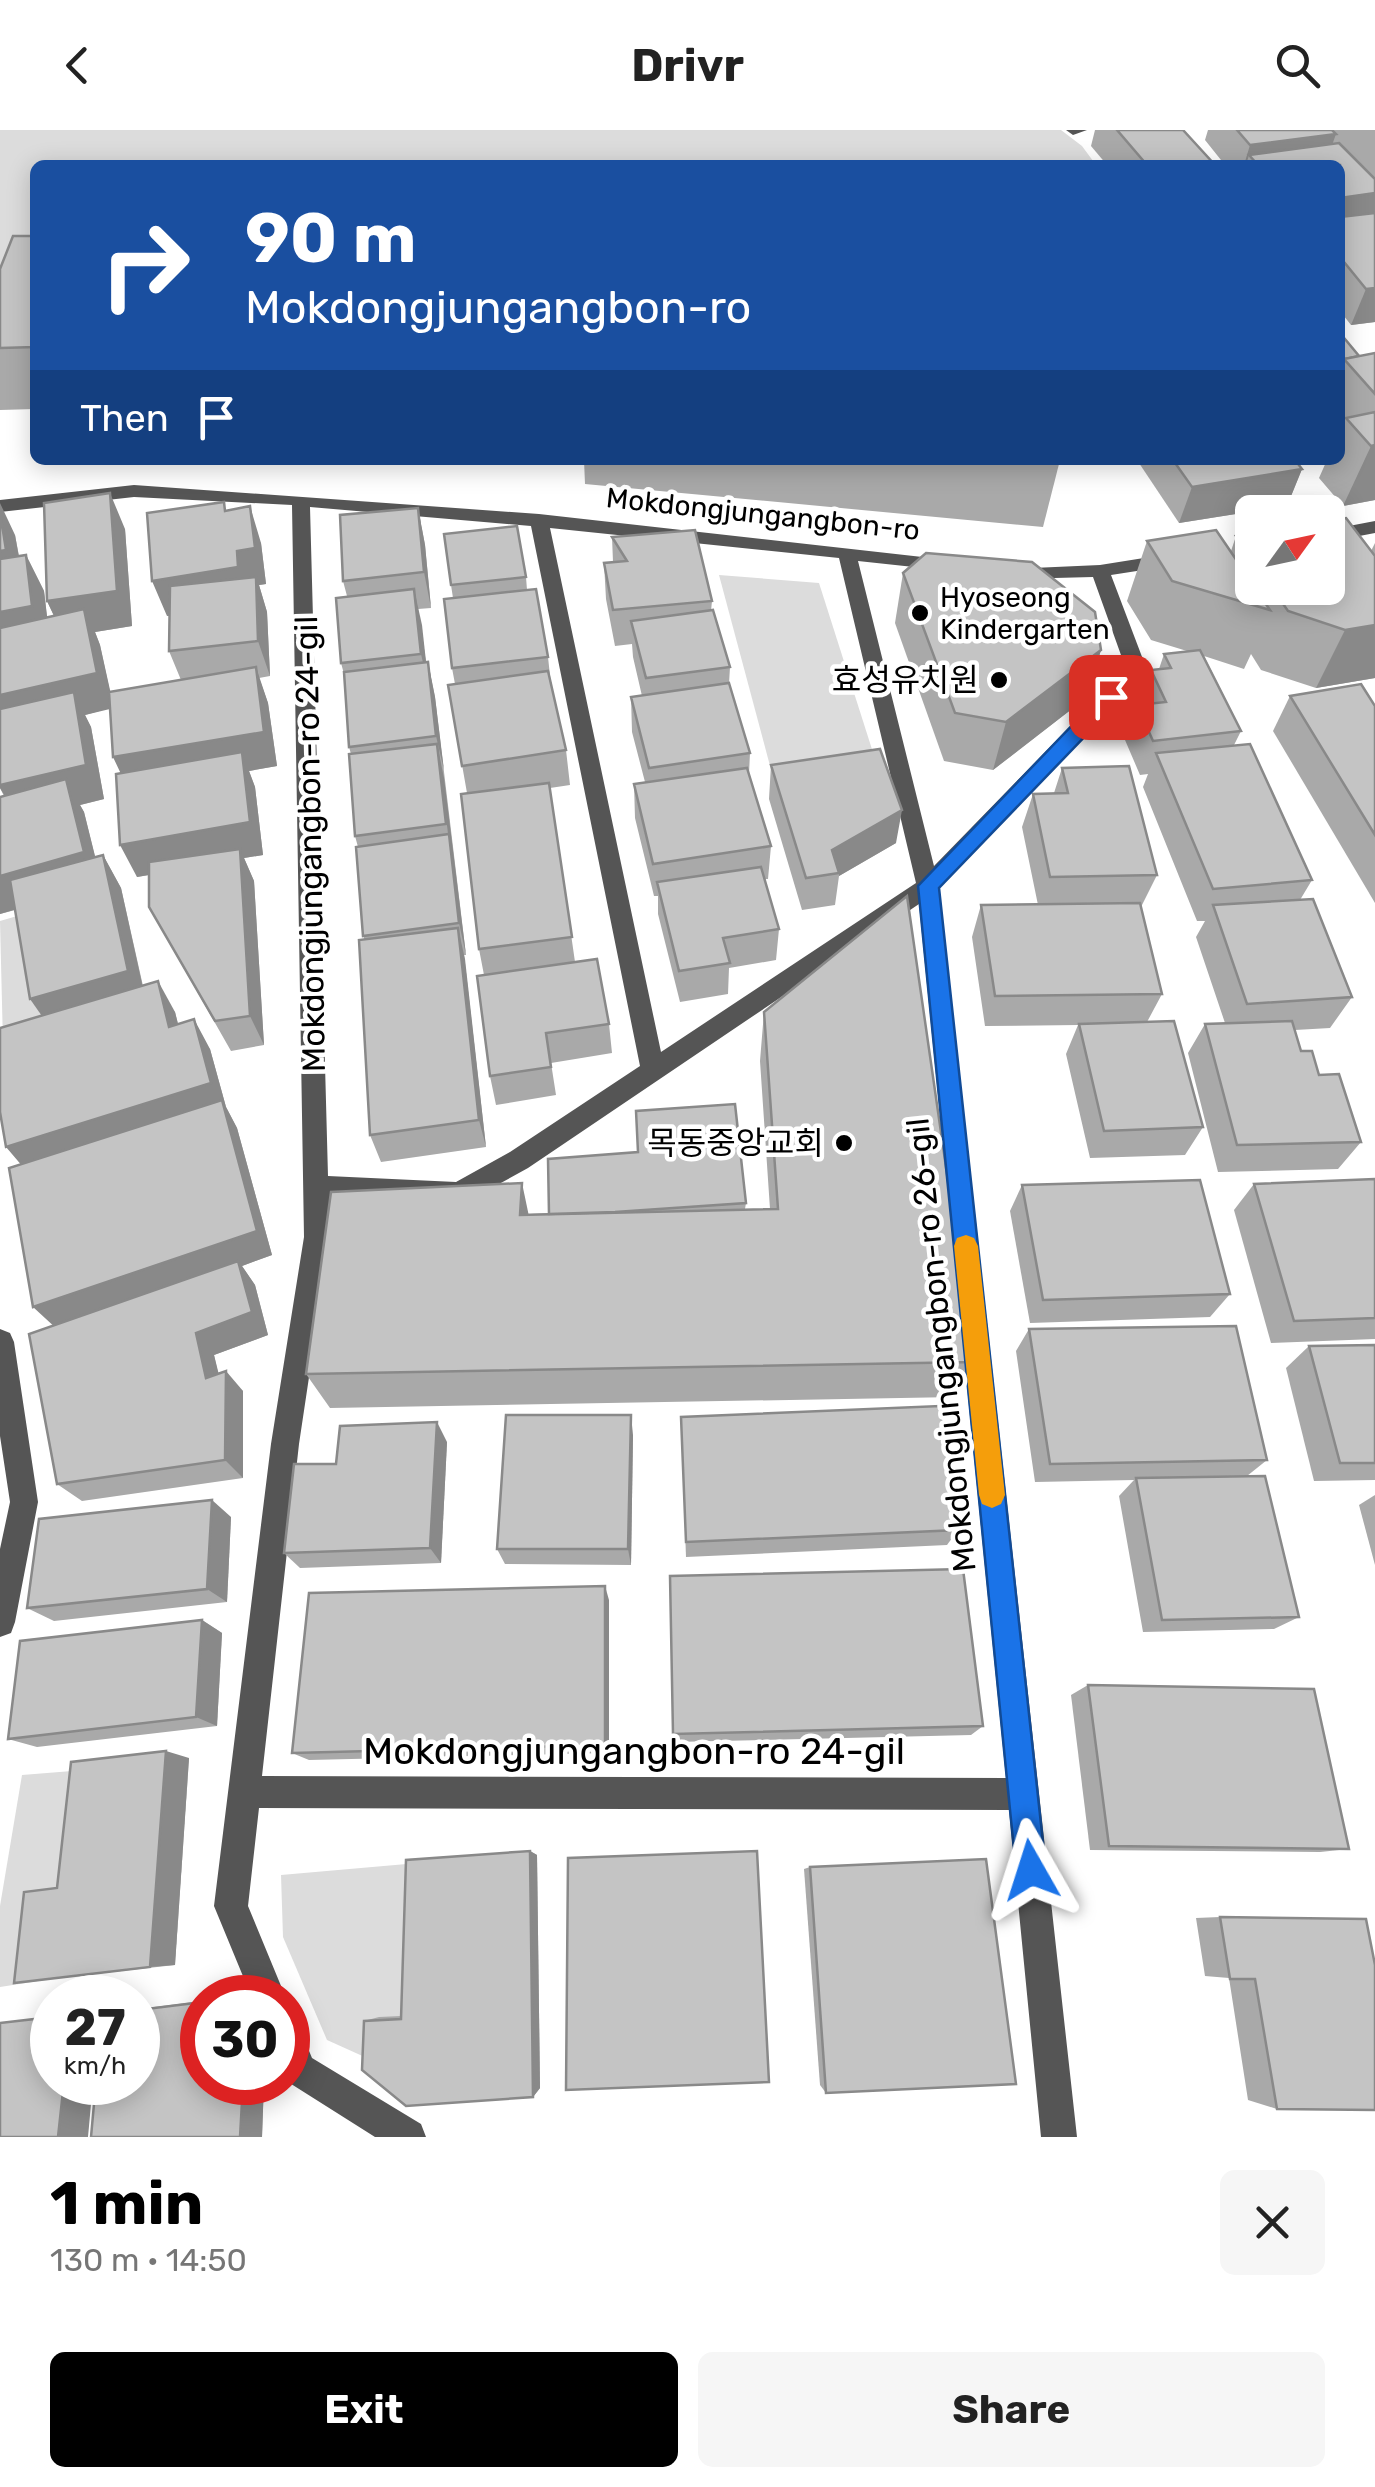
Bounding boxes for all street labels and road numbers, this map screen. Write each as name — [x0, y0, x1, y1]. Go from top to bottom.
street label: Mokdongjungangbon-ro — [605, 481, 921, 547]
street label: Mokdongjungangbon-ro 24-gil — [287, 616, 333, 1072]
street label: Mokdongjungangbon-ro 26-gil — [898, 1116, 984, 1574]
street label: Mokdongjungangbon-ro 24-gil — [363, 1728, 905, 1774]

